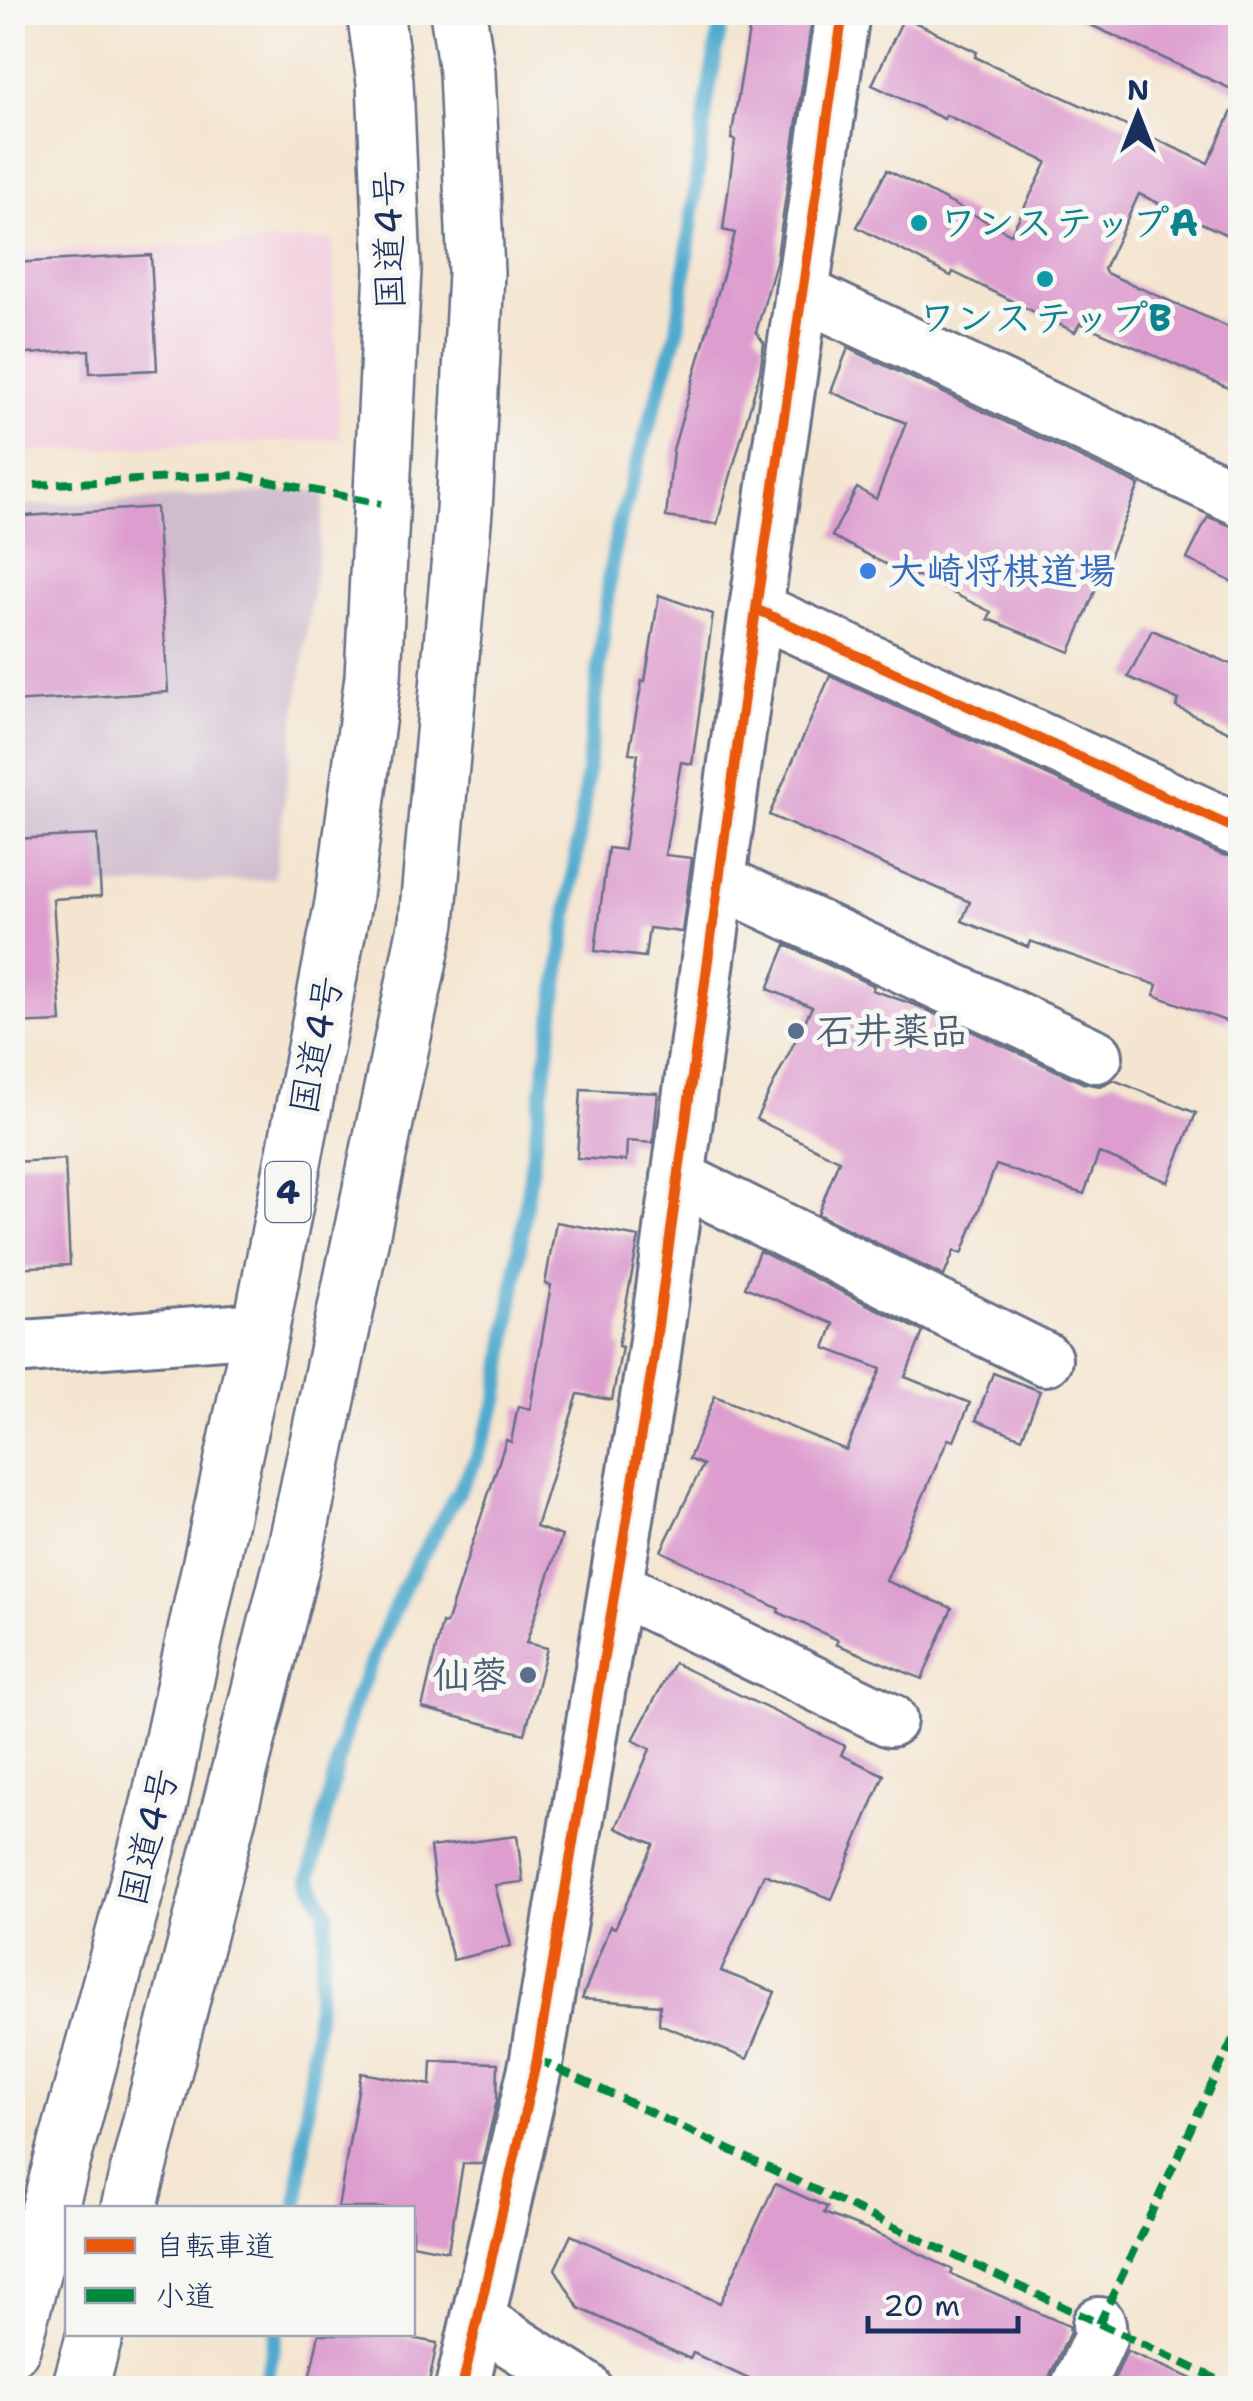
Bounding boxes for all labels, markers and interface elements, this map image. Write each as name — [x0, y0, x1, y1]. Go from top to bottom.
north arrow — [1088, 65, 1188, 165]
text: N — [1127, 71, 1149, 109]
street label: 国道4号 — [362, 169, 415, 311]
place label: ワンステップA — [939, 197, 1198, 248]
marker: ワンステップA — [908, 212, 930, 234]
marker: ワンステップB — [1034, 268, 1056, 290]
place label: ワンステップB — [918, 292, 1172, 343]
place label: 大崎将棋道場 — [888, 545, 1116, 596]
marker: 大崎将棋道場 — [857, 560, 879, 582]
street label: 国道4号 — [277, 971, 354, 1119]
place label: 石井薬品 — [816, 1005, 968, 1056]
marker: 石井薬品 — [785, 1020, 807, 1042]
road number: 4 — [266, 1162, 310, 1222]
place label: 仙蓉 — [432, 1649, 508, 1700]
marker: 仙蓉 — [517, 1664, 539, 1686]
street label: 国道4号 — [106, 1762, 189, 1911]
legend — [65, 2206, 415, 2336]
text: 自転車道 — [155, 2225, 275, 2266]
scale bar — [868, 2271, 1018, 2333]
text: 小道 — [155, 2275, 215, 2316]
text: 20 m — [883, 2285, 960, 2326]

